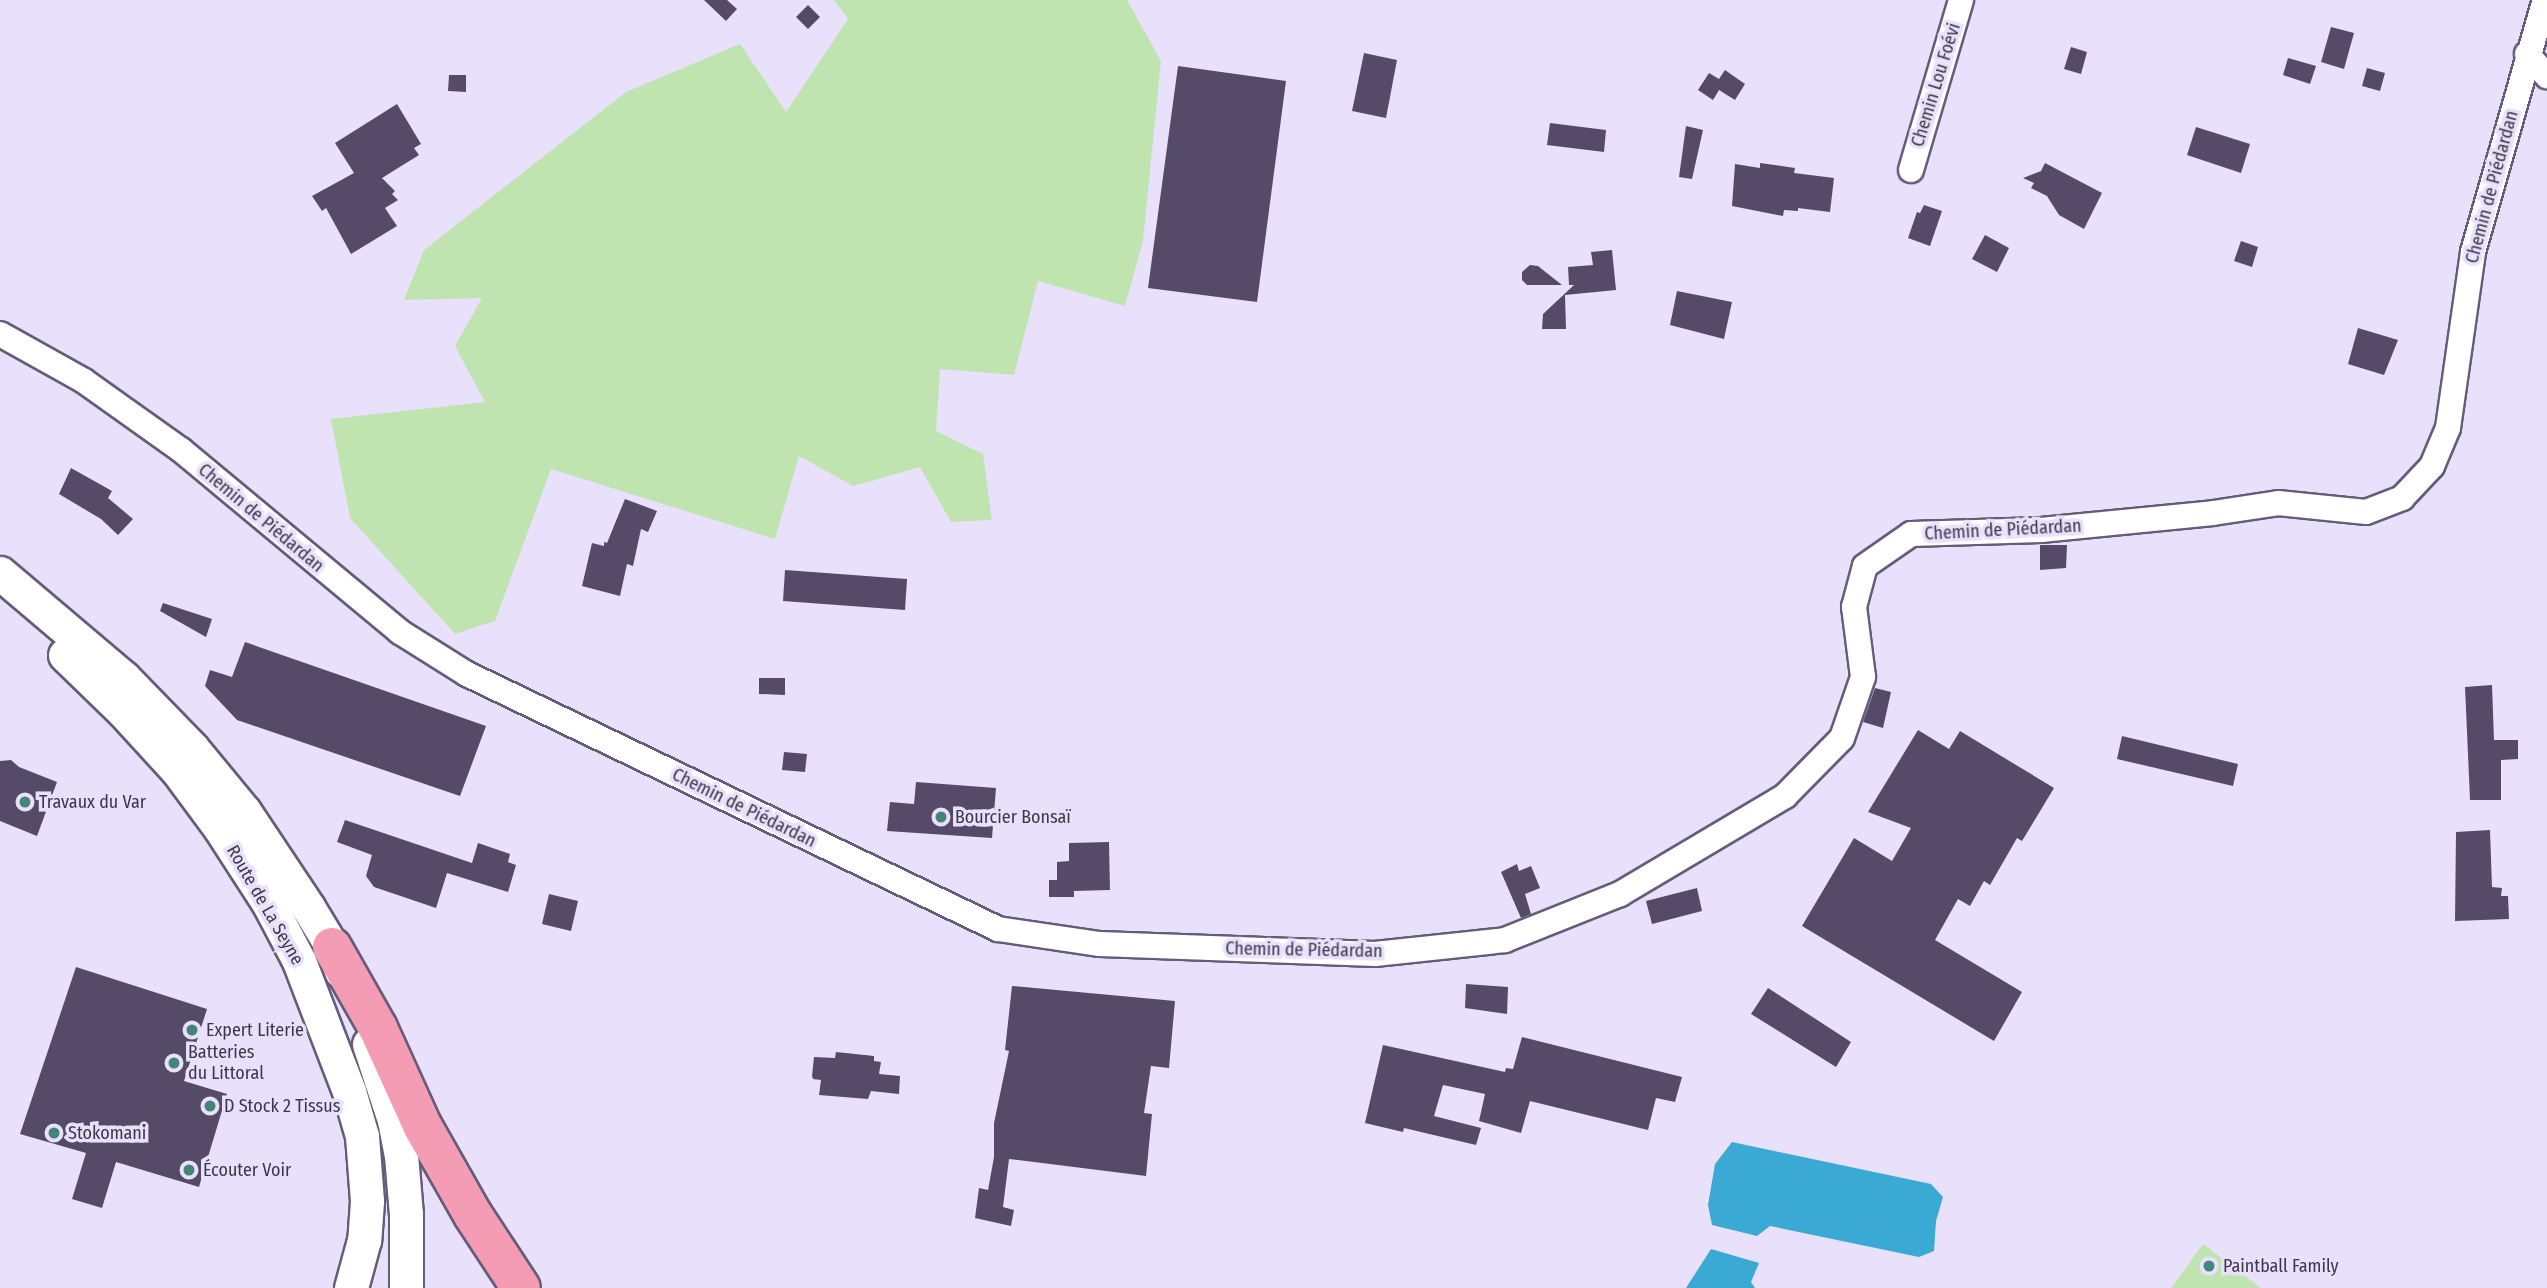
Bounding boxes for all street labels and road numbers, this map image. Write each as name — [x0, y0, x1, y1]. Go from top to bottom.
street label: Chemin Lou Foévi — [1907, 21, 1965, 149]
street label: Chemin de Piédardan — [2461, 108, 2523, 266]
street label: Chemin de Piédardan — [194, 459, 328, 577]
street label: Chemin de Piédardan — [1924, 515, 2082, 545]
street label: Chemin de Piédardan — [669, 764, 819, 852]
street label: Route de La Seyne — [222, 841, 308, 969]
street label: Chemin de Piédardan — [1225, 938, 1383, 962]

